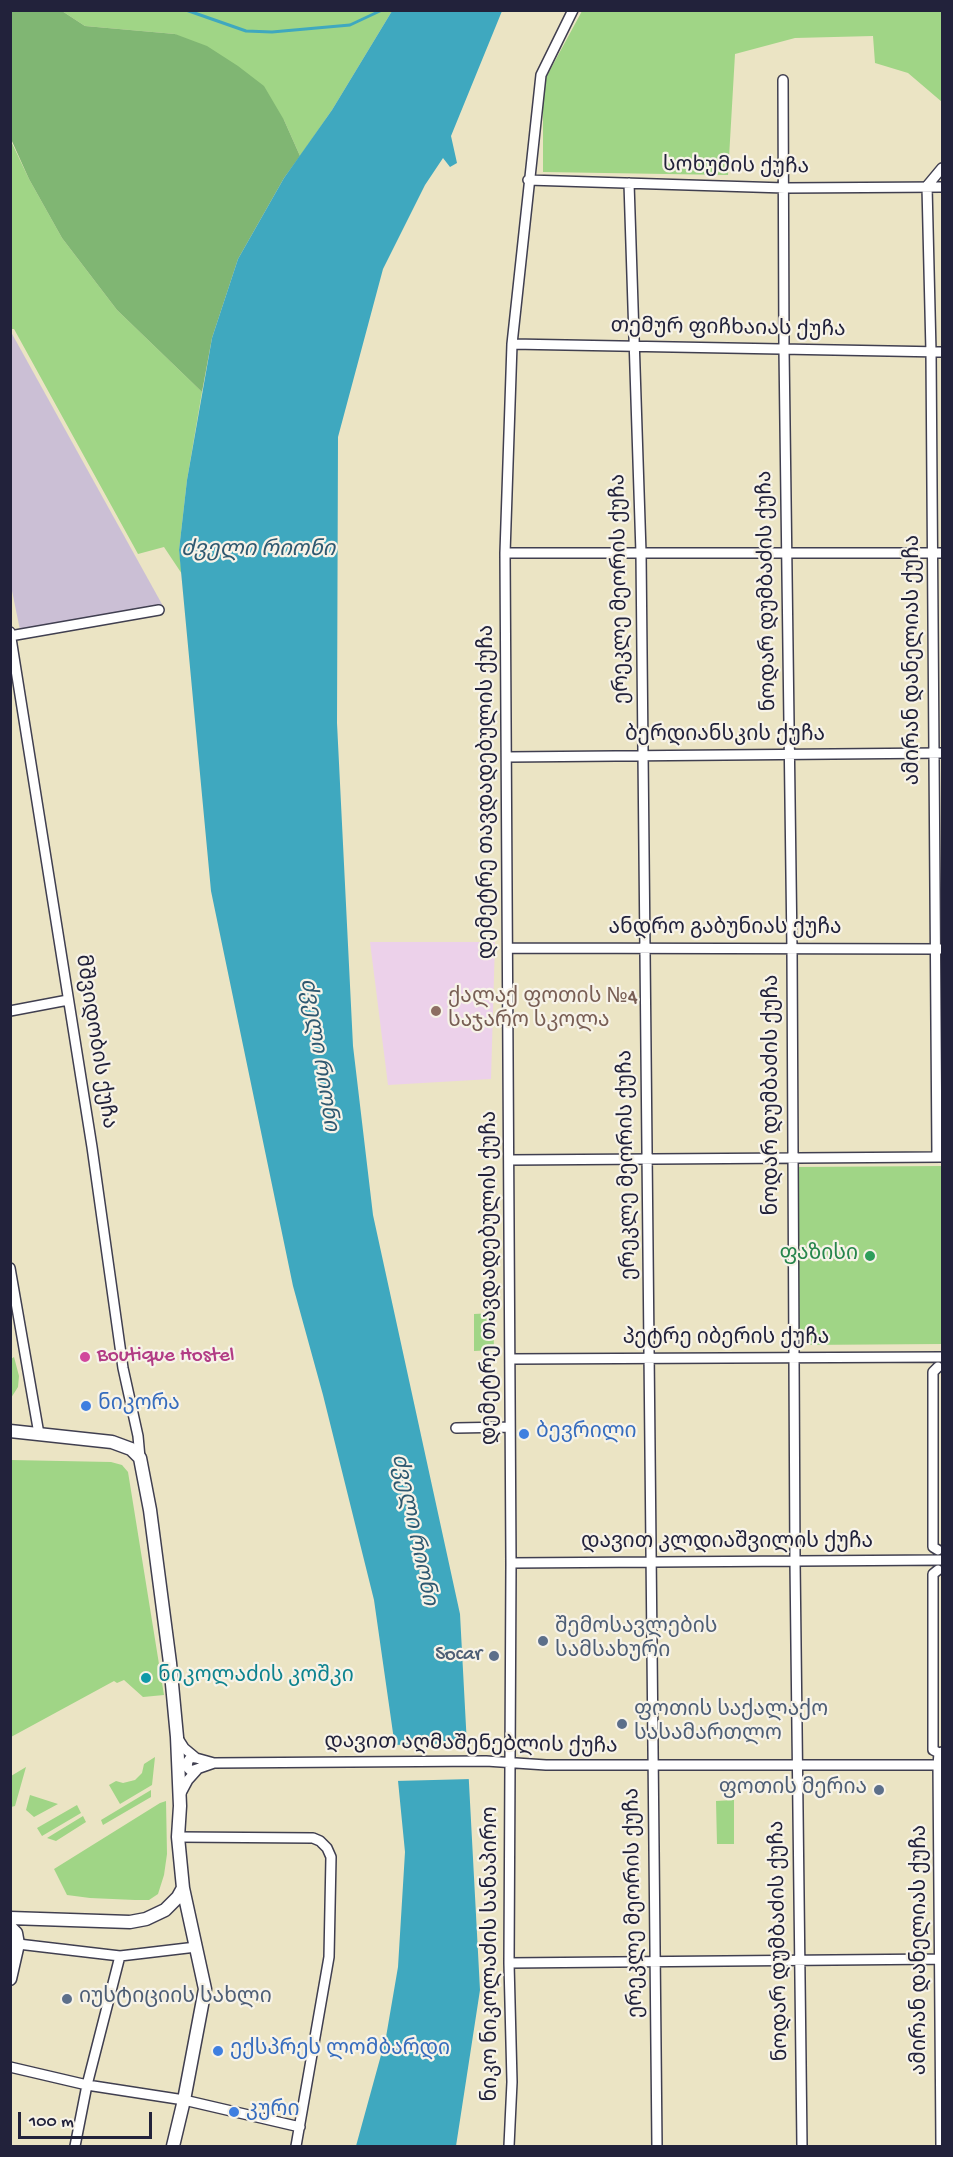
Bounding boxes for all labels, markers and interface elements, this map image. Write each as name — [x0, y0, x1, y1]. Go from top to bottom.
street label: სოხუმის ქუჩა — [663, 154, 809, 182]
street label: თემურ ფიჩხაიას ქუჩა — [610, 315, 846, 345]
street label: ნოდარ დუმბაძის ქუჩა — [754, 470, 784, 712]
street label: ერეკლე მეორის ქუჩა — [607, 474, 637, 704]
street label: ამირან დანელიას ქუჩა — [902, 535, 928, 785]
water label: ძველი რიონი — [181, 539, 335, 565]
street label: დემეტრე თავდადებულის ქუჩა — [476, 625, 502, 959]
street label: ბერდიანსკის ქუჩა — [625, 724, 825, 750]
street label: ანდრო გაბუნიას ქუჩა — [608, 917, 842, 943]
street label: მშვიდობის ქუჩა — [68, 953, 120, 1131]
street label: ნოდარ დუმბაძის ქუჩა — [761, 975, 787, 1215]
water label: ძველი რიონი — [292, 977, 342, 1133]
place label: ქალაქ ფოთის №4 საჯარო სკოლა — [448, 986, 638, 1036]
marker: ქალაქ ფოთის №4 საჯარო სკოლა — [429, 1004, 443, 1018]
street label: ერეკლე მეორის ქუჩა — [614, 1050, 644, 1280]
street label: დემეტრე თავდადებულის ქუჩა — [479, 1111, 505, 1445]
place label: ფაზისი — [779, 1243, 858, 1269]
marker: ფაზისი — [863, 1249, 877, 1263]
street label: პეტრე იბერის ქუჩა — [623, 1327, 829, 1353]
place label: Boutique Hostel — [97, 1344, 234, 1370]
marker: Boutique Hostel — [78, 1350, 92, 1364]
place label: ნიკორა — [98, 1393, 180, 1419]
marker: ნიკორა — [79, 1399, 93, 1413]
place label: ბევრილი — [536, 1421, 637, 1447]
marker: ბევრილი — [517, 1427, 531, 1441]
water label: ძველი რიონი — [383, 1452, 441, 1608]
street label: დავით კლდიაშვილის ქუჩა — [581, 1531, 873, 1557]
place label: შემოსავლების სამსახური — [555, 1616, 718, 1666]
marker: შემოსავლების სამსახური — [536, 1634, 550, 1648]
place label: Socar — [435, 1643, 482, 1669]
marker: Socar — [487, 1649, 501, 1663]
place label: ნიკოლაძის კოშკი — [158, 1665, 354, 1691]
marker: ნიკოლაძის კოშკი — [139, 1671, 153, 1685]
place label: ფოთის საქალაქო სასამართლო — [634, 1699, 828, 1749]
marker: ფოთის საქალაქო სასამართლო — [615, 1717, 629, 1731]
street label: დავით აღმაშენებლის ქუჩა — [324, 1731, 618, 1761]
place label: ფოთის მერია — [719, 1777, 867, 1803]
marker: ფოთის მერია — [872, 1783, 886, 1797]
street label: ერეკლე მეორის ქუჩა — [621, 1788, 651, 2018]
street label: ნიკო ნიკოლაძის სანაპირო — [480, 1806, 506, 2102]
street label: ნოდარ დუმბაძის ქუჩა — [766, 1820, 796, 2062]
street label: ამირან დანელიას ქუჩა — [909, 1825, 935, 2075]
place label: იუსტიციის სახლი — [79, 1986, 272, 2012]
marker: იუსტიციის სახლი — [60, 1992, 74, 2006]
place label: ექსპრეს ლომბარდი — [230, 2038, 450, 2064]
marker: ექსპრეს ლომბარდი — [211, 2044, 225, 2058]
place label: კური — [246, 2099, 299, 2125]
scale bar — [21, 2100, 154, 2138]
marker: კური — [227, 2105, 241, 2119]
text: 100 m — [29, 2112, 74, 2133]

